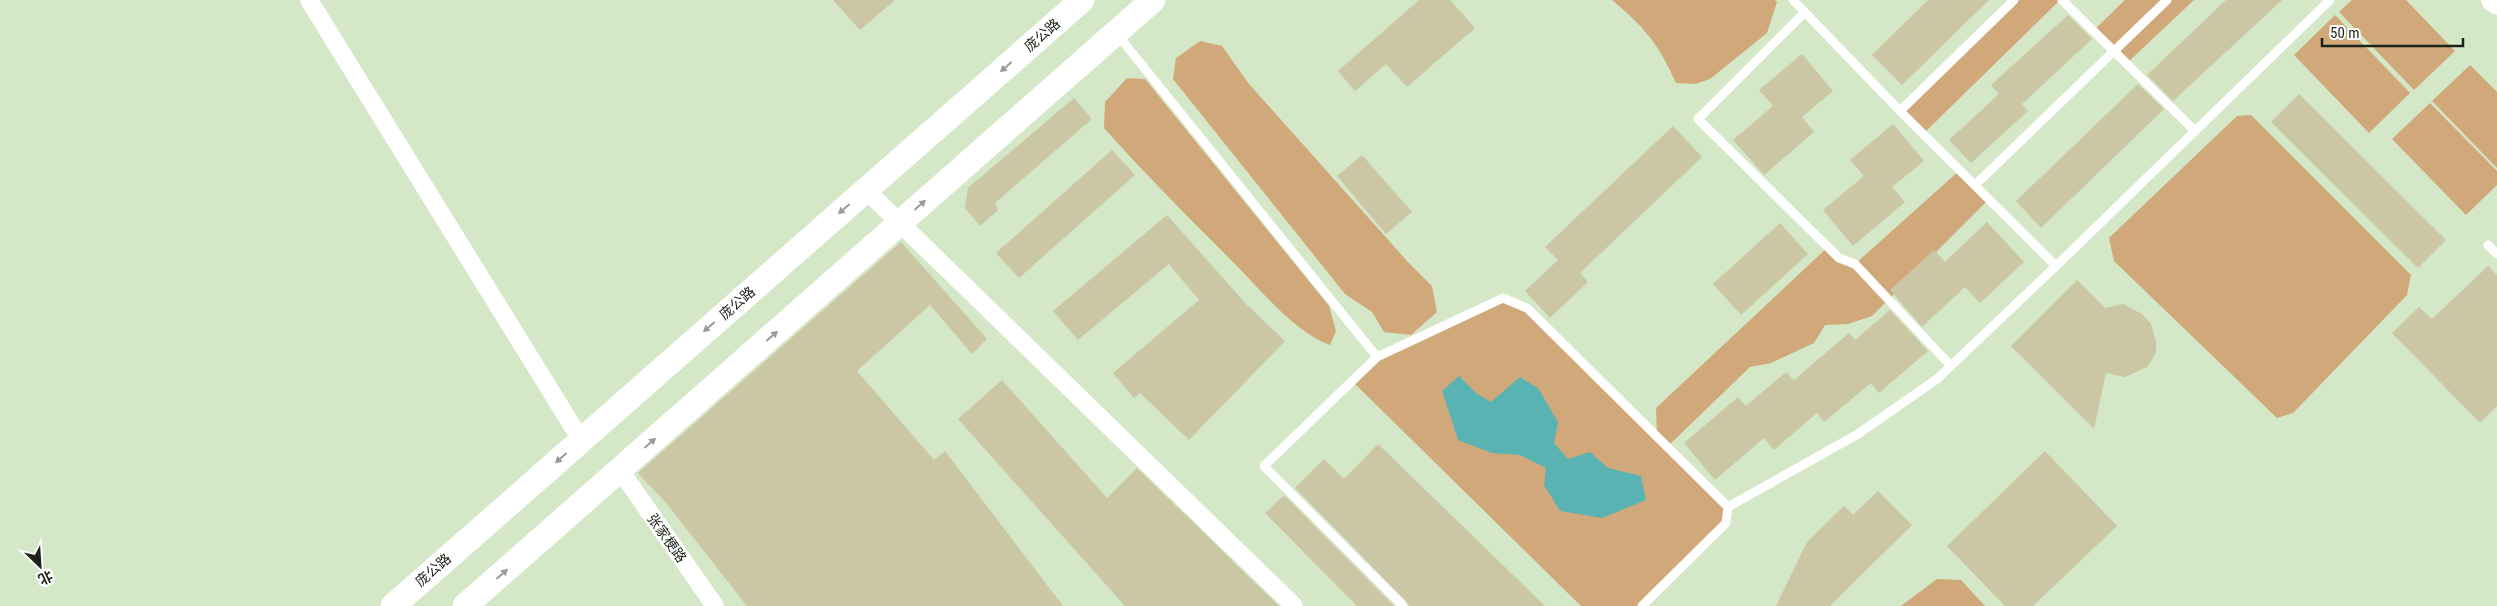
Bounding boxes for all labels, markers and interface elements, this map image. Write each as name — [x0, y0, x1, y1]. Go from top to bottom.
street label: 庞公路 — [1021, 15, 1063, 55]
scale bar — [2322, 15, 2463, 47]
text: 50 m — [2330, 24, 2360, 42]
one-way arrow — [1000, 61, 1012, 72]
one-way arrow — [913, 199, 925, 211]
one-way arrow — [838, 203, 851, 214]
street label: 庞公路 — [716, 283, 758, 323]
one-way arrow — [703, 322, 716, 333]
one-way arrow — [765, 330, 778, 341]
one-way arrow — [643, 437, 655, 449]
one-way arrow — [555, 452, 567, 464]
street label: 张家梗路 — [644, 510, 690, 566]
north arrow — [15, 541, 65, 591]
street label: 庞公路 — [412, 550, 454, 590]
text: 北 — [36, 568, 55, 588]
one-way arrow — [495, 568, 507, 580]

